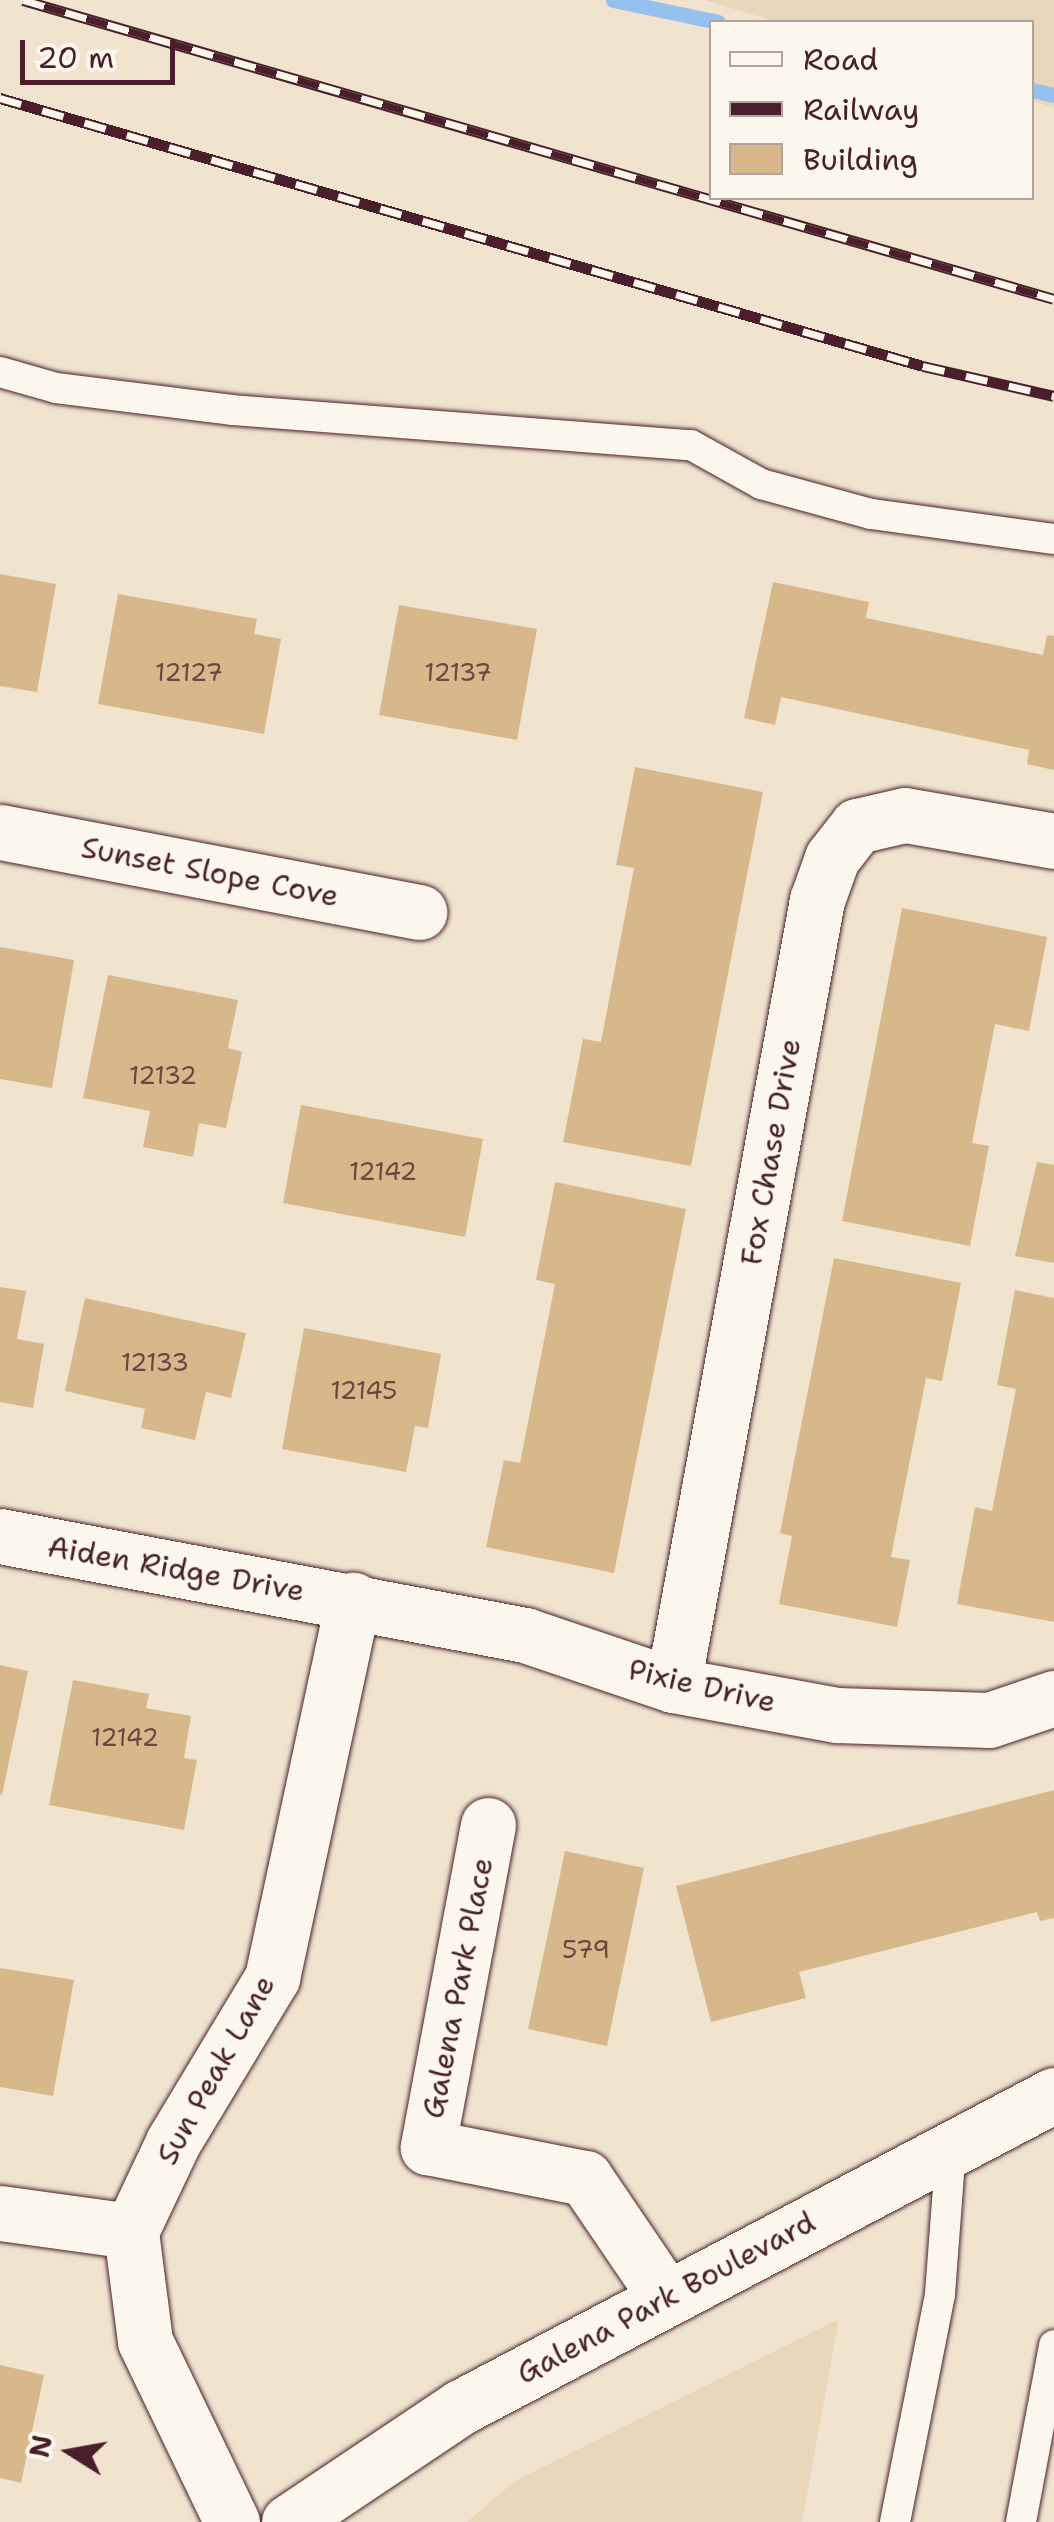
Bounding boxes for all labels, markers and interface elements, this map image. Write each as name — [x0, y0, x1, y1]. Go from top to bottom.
scale bar — [25, 20, 180, 82]
legend — [709, 20, 1034, 200]
text: 20 m — [37, 37, 114, 78]
text: Road — [803, 39, 878, 80]
text: Railway — [803, 89, 919, 130]
text: Building — [803, 139, 918, 180]
house number: 12127 — [155, 657, 223, 687]
house number: 12137 — [424, 657, 492, 687]
street label: Sunset Slope Cove — [78, 829, 342, 915]
street label: Fox Chase Drive — [733, 1036, 809, 1268]
house number: 12132 — [129, 1060, 197, 1090]
house number: 12142 — [349, 1156, 417, 1186]
house number: 12133 — [121, 1347, 189, 1377]
house number: 12145 — [331, 1375, 397, 1405]
street label: Aiden Ridge Drive — [45, 1529, 307, 1609]
street label: Pixie Drive — [625, 1652, 779, 1720]
house number: 12142 — [91, 1722, 159, 1752]
street label: Galena Park Place — [415, 1855, 501, 2121]
house number: 579 — [562, 1934, 610, 1964]
street label: Sun Peak Lane — [149, 1969, 283, 2171]
street label: Galena Park Boulevard — [511, 2204, 821, 2392]
north arrow — [20, 2402, 120, 2502]
text: N — [20, 2432, 61, 2461]

